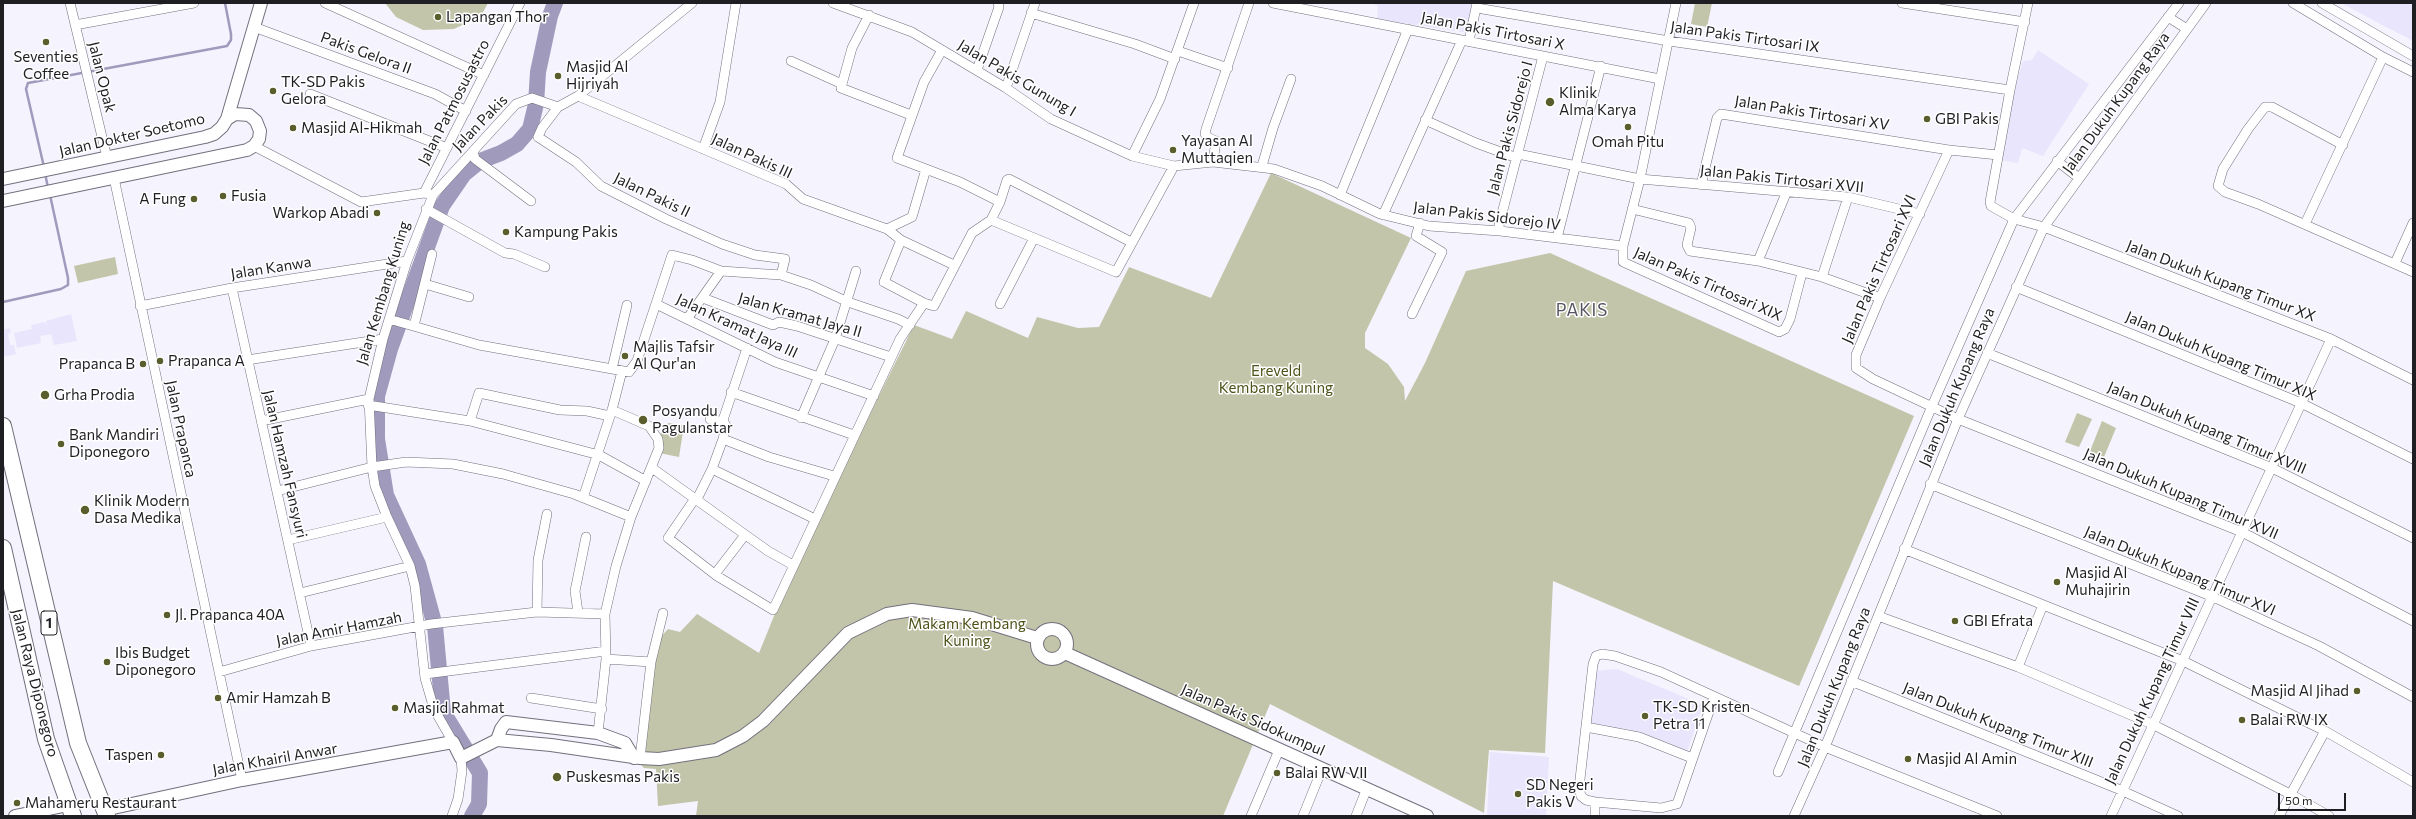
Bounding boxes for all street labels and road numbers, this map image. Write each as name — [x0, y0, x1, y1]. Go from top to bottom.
street label: Jalan Pakis Tirtosari X — [1420, 8, 1566, 54]
street label: Jalan Pakis Tirtosari IX — [1669, 18, 1821, 56]
street label: Pakis Gelora II — [318, 28, 414, 78]
street label: Jalan Dukuh Kupang Raya — [2059, 29, 2173, 177]
street label: Jalan Patmosusastro — [415, 36, 493, 168]
street label: Jalan Pakis Gunung I — [955, 36, 1079, 120]
street label: Jalan Opak — [85, 40, 119, 114]
street label: Jalan Pakis Sidorejo I — [1483, 59, 1537, 197]
street label: Jalan Pakis — [449, 91, 511, 155]
street label: Jalan Pakis Tirtosari XV — [1733, 92, 1891, 134]
street label: Jalan Dokter Soetomo — [57, 109, 207, 161]
street label: Jalan Pakis III — [709, 129, 795, 183]
street label: Jalan Pakis Tirtosari XVII — [1699, 161, 1865, 197]
street label: Jalan Pakis II — [611, 169, 693, 221]
street label: Jalan Pakis Tirtosari XVI — [1838, 192, 1920, 346]
street label: Jalan Pakis Sidorejo IV — [1412, 198, 1562, 234]
street label: Jalan Kembang Kuning — [353, 219, 413, 367]
street label: Jalan Dukuh Kupang Timur XX — [2124, 237, 2318, 325]
street label: Jalan Pakis Tirtosari XIX — [1631, 243, 1785, 325]
street label: Jalan Kanwa — [229, 253, 313, 283]
street label: Jalan Kramat Jaya II — [736, 289, 864, 341]
street label: Jalan Kramat Jaya III — [673, 290, 801, 362]
street label: Jalan Dukuh Kupang Raya — [1915, 305, 1999, 469]
street label: Jalan Dukuh Kupang Timur XIX — [2123, 308, 2319, 404]
street label: Jalan Dukuh Kupang Timur XVIII — [2105, 378, 2309, 478]
street label: Jalan Prapanca — [162, 379, 200, 479]
street label: Jalan Hamzah Fansyuri — [259, 388, 311, 540]
street label: Jalan Dukuh Kupang Timur XVII — [2081, 445, 2281, 543]
street label: Jalan Dukuh Kupang Timur XVI — [2082, 523, 2278, 619]
street label: Jalan Dukuh Kupang Timur VIII — [2101, 595, 2203, 787]
street label: Jalan Dukuh Kupang Raya — [1794, 605, 1874, 769]
street label: Jalan Raya Diponegoro — [8, 607, 62, 759]
street label: Jalan Amir Hamzah — [275, 608, 403, 650]
road number: 1 — [41, 611, 57, 635]
street label: Jalan Dukuh Kupang Timur XIII — [1900, 678, 2096, 772]
street label: Jalan Pakis Sidokumpul — [1178, 680, 1328, 760]
street label: Jalan Khairil Anwar — [211, 739, 339, 779]

